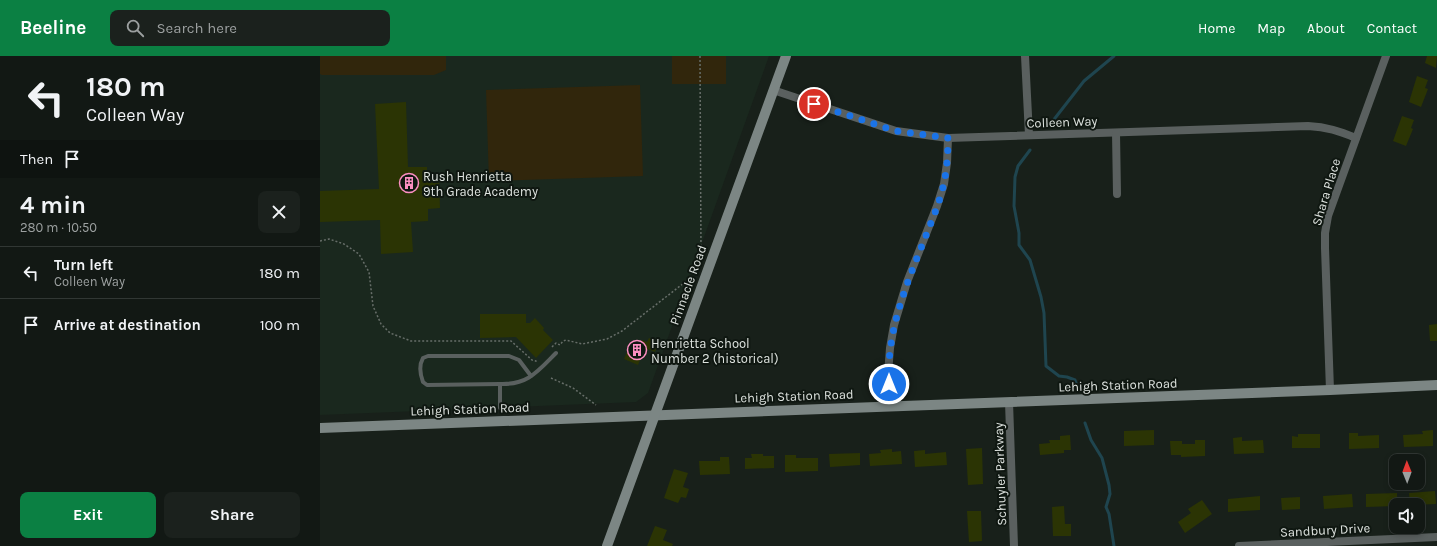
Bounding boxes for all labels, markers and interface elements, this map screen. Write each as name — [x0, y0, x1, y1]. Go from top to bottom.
search box — [110, 10, 390, 46]
text: Beeline — [20, 17, 86, 39]
icon: search — [124, 17, 146, 39]
text: Search here — [156, 19, 237, 37]
text: Home — [1198, 20, 1235, 37]
text: Map — [1257, 20, 1285, 37]
text: About — [1307, 20, 1345, 37]
text: Contact — [1367, 20, 1417, 37]
text: 180 m — [86, 70, 165, 103]
icon: left — [20, 72, 72, 124]
pin — [797, 87, 831, 121]
icon: arrive — [803, 93, 825, 115]
text: Colleen Way — [86, 104, 184, 126]
street label: Colleen Way — [1026, 113, 1098, 131]
icon: arrive — [61, 148, 83, 170]
text: Then — [20, 150, 53, 168]
street label: Shara Place — [1309, 156, 1343, 227]
place label: Rush Henrietta 9th Grade Academy — [423, 169, 538, 199]
building icon: Rush Henrietta 9th Grade Academy — [398, 172, 420, 194]
text: 4 min — [20, 191, 86, 219]
button: close — [258, 191, 300, 233]
text: 280 m · 10:50 — [20, 220, 97, 235]
street label: Pinnacle Road — [667, 243, 709, 327]
text: Turn left — [54, 256, 113, 274]
icon: left — [20, 262, 42, 284]
text: 180 m — [259, 264, 300, 282]
text: Colleen Way — [54, 274, 125, 289]
icon: arrive — [20, 314, 42, 336]
text: Arrive at destination — [54, 316, 201, 334]
text: 100 m — [260, 316, 300, 334]
place label: Henrietta School Number 2 (historical) — [651, 336, 779, 366]
building icon: Henrietta School Number 2 (historical) — [626, 339, 648, 361]
position arrow — [868, 363, 910, 405]
street label: Lehigh Station Road — [1058, 375, 1178, 395]
street label: Lehigh Station Road — [734, 386, 854, 406]
street label: Lehigh Station Road — [410, 399, 530, 419]
street label: Schuyler Parkway — [991, 422, 1009, 526]
north arrow — [1389, 454, 1425, 490]
map controls — [1389, 454, 1425, 534]
button: Exit — [20, 492, 156, 538]
button: Share — [164, 492, 300, 538]
button: sound — [1389, 498, 1425, 534]
street label: Sandbury Drive — [1279, 520, 1371, 540]

